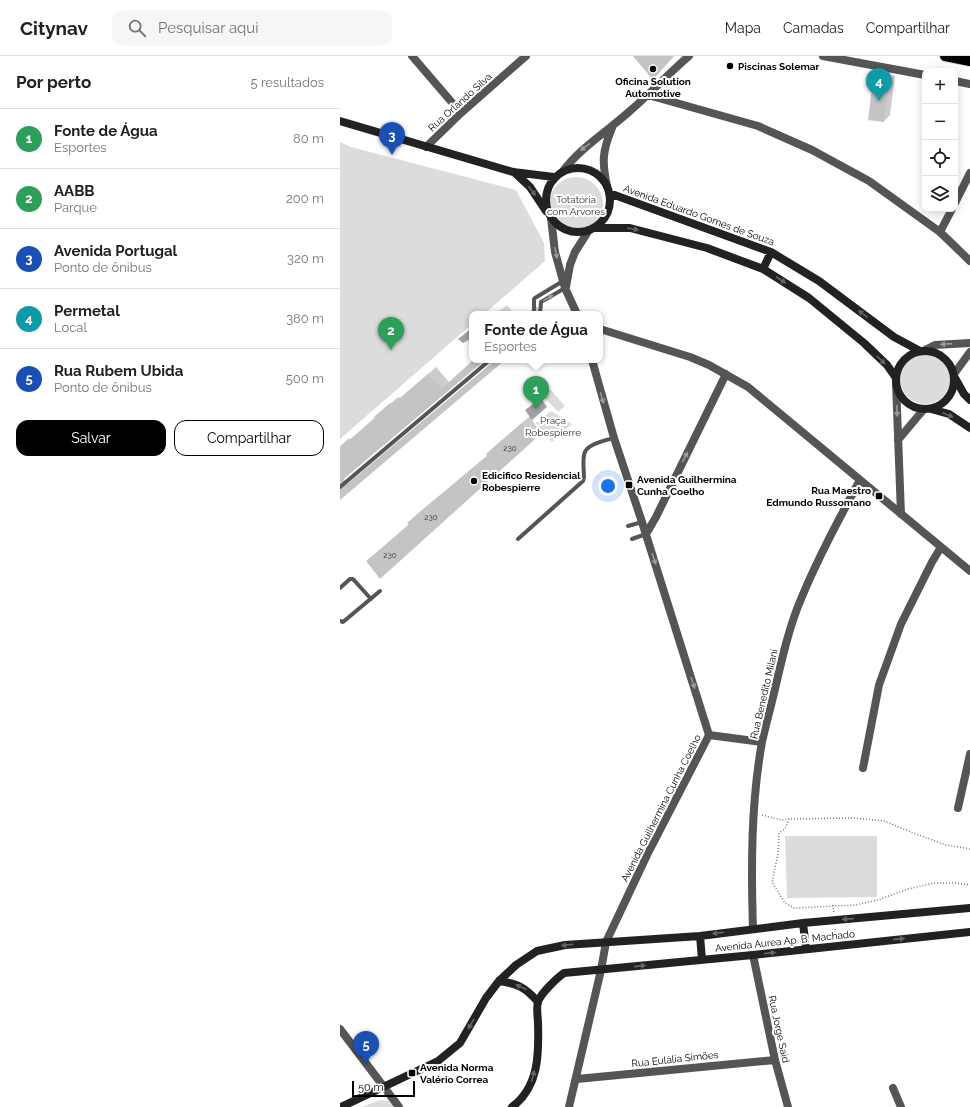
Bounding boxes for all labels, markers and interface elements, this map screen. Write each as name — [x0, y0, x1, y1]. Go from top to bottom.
search box — [112, 10, 392, 46]
text: Citynav — [20, 17, 88, 39]
icon: search — [126, 17, 148, 39]
text: Pesquisar aqui — [158, 19, 259, 37]
text: Mapa — [725, 20, 761, 36]
text: Camadas — [783, 20, 844, 36]
text: Compartilhar — [866, 20, 950, 36]
marker: Piscinas Solemar — [725, 61, 735, 71]
place label: Piscinas Solemar — [738, 61, 819, 72]
marker: Oficina Solution Automotive — [648, 64, 658, 74]
pin: 4 — [866, 68, 892, 101]
map controls — [922, 68, 958, 212]
button: + — [922, 68, 958, 104]
street label: Rua Orlando Silva — [426, 71, 494, 133]
text: Por perto — [16, 72, 91, 92]
text: 5 resultados — [251, 75, 324, 90]
place label: Oficina Solution Automotive — [615, 76, 691, 99]
button: − — [922, 104, 958, 140]
text: Fonte de Água — [54, 122, 158, 140]
pin: 3 — [379, 122, 405, 155]
text: 1 — [26, 131, 32, 146]
text: 80 m — [293, 131, 324, 146]
text: Esportes — [54, 140, 107, 155]
button: locate — [922, 140, 958, 176]
one-way arrow — [580, 143, 591, 151]
button: layers — [922, 176, 958, 212]
text: AABB — [54, 182, 95, 200]
street label: Avenida Eduardo Gomes de Souza — [622, 182, 776, 248]
one-way arrow — [528, 185, 536, 196]
text: 2 — [25, 191, 33, 206]
text: 200 m — [286, 191, 324, 206]
park label: Totatória com Arvores — [547, 194, 605, 217]
text: Parque — [54, 200, 97, 215]
one-way arrow — [627, 227, 639, 233]
text: Avenida Portugal — [54, 242, 177, 260]
one-way arrow — [553, 247, 559, 260]
text: 3 — [25, 251, 33, 266]
text: 320 m — [287, 251, 324, 266]
text: Ponto de ônibus — [54, 260, 152, 275]
one-way arrow — [775, 277, 787, 284]
one-way arrow — [542, 294, 554, 301]
text: Permetal — [54, 302, 120, 320]
one-way arrow — [858, 310, 868, 318]
text: 4 — [25, 311, 33, 326]
text: 380 m — [286, 311, 324, 326]
popup — [469, 311, 603, 363]
pin: 2 — [378, 317, 404, 350]
text: Local — [54, 320, 87, 335]
text: Fonte de Água — [484, 321, 588, 339]
text: Esportes — [484, 339, 537, 354]
one-way arrow — [940, 340, 952, 347]
one-way arrow — [876, 355, 886, 364]
text: Rua Rubem Ubida — [54, 362, 183, 380]
text: 5 — [25, 371, 33, 386]
text: 500 m — [286, 371, 324, 386]
pin: 1 — [523, 376, 549, 409]
text: Ponto de ônibus — [54, 380, 152, 395]
one-way arrow — [599, 392, 605, 404]
one-way arrow — [894, 405, 900, 418]
one-way arrow — [943, 412, 954, 418]
park label: Praça Robespierre — [525, 415, 581, 438]
button: Salvar — [16, 420, 166, 456]
button: Compartilhar — [174, 420, 324, 456]
house number: 230 — [503, 443, 517, 453]
one-way arrow — [682, 451, 688, 463]
place label: Edicifico Residencial Robespierre — [482, 470, 581, 493]
place label: Avenida Guilhermina Cunha Coelho — [637, 474, 737, 497]
marker: Edicifico Residencial Robespierre — [469, 476, 479, 486]
your location — [598, 476, 618, 496]
marker: Avenida Guilhermina Cunha Coelho — [624, 480, 634, 490]
place label: Rua Maestro Edmundo Russomano — [766, 485, 871, 508]
marker: Rua Maestro Edmundo Russomano — [874, 491, 884, 501]
house number: 230 — [424, 512, 438, 522]
house number: 230 — [383, 550, 397, 560]
one-way arrow — [651, 554, 657, 566]
street label: Rua Benedito Milani — [748, 648, 780, 740]
one-way arrow — [690, 678, 696, 690]
street label: Avenida Guilhermina Cunha Coelho — [619, 733, 703, 883]
one-way arrow — [841, 916, 854, 923]
street label: Avenida Aurea Ap. B. Machado — [715, 928, 855, 954]
one-way arrow — [712, 930, 724, 936]
one-way arrow — [893, 936, 905, 942]
one-way arrow — [561, 942, 573, 948]
one-way arrow — [764, 950, 776, 956]
one-way arrow — [634, 962, 646, 969]
one-way arrow — [515, 984, 526, 990]
street label: Rua Jorge Said — [766, 994, 792, 1064]
one-way arrow — [468, 1018, 475, 1030]
pin: 5 — [353, 1031, 379, 1064]
street label: Rua Eulália Simões — [631, 1049, 719, 1069]
place label: Avenida Norma Valério Correa — [420, 1062, 494, 1085]
marker: Avenida Norma Valério Correa — [407, 1068, 417, 1078]
one-way arrow — [531, 1070, 537, 1082]
scale bar — [352, 1079, 415, 1098]
text: 50 m — [358, 1081, 384, 1094]

